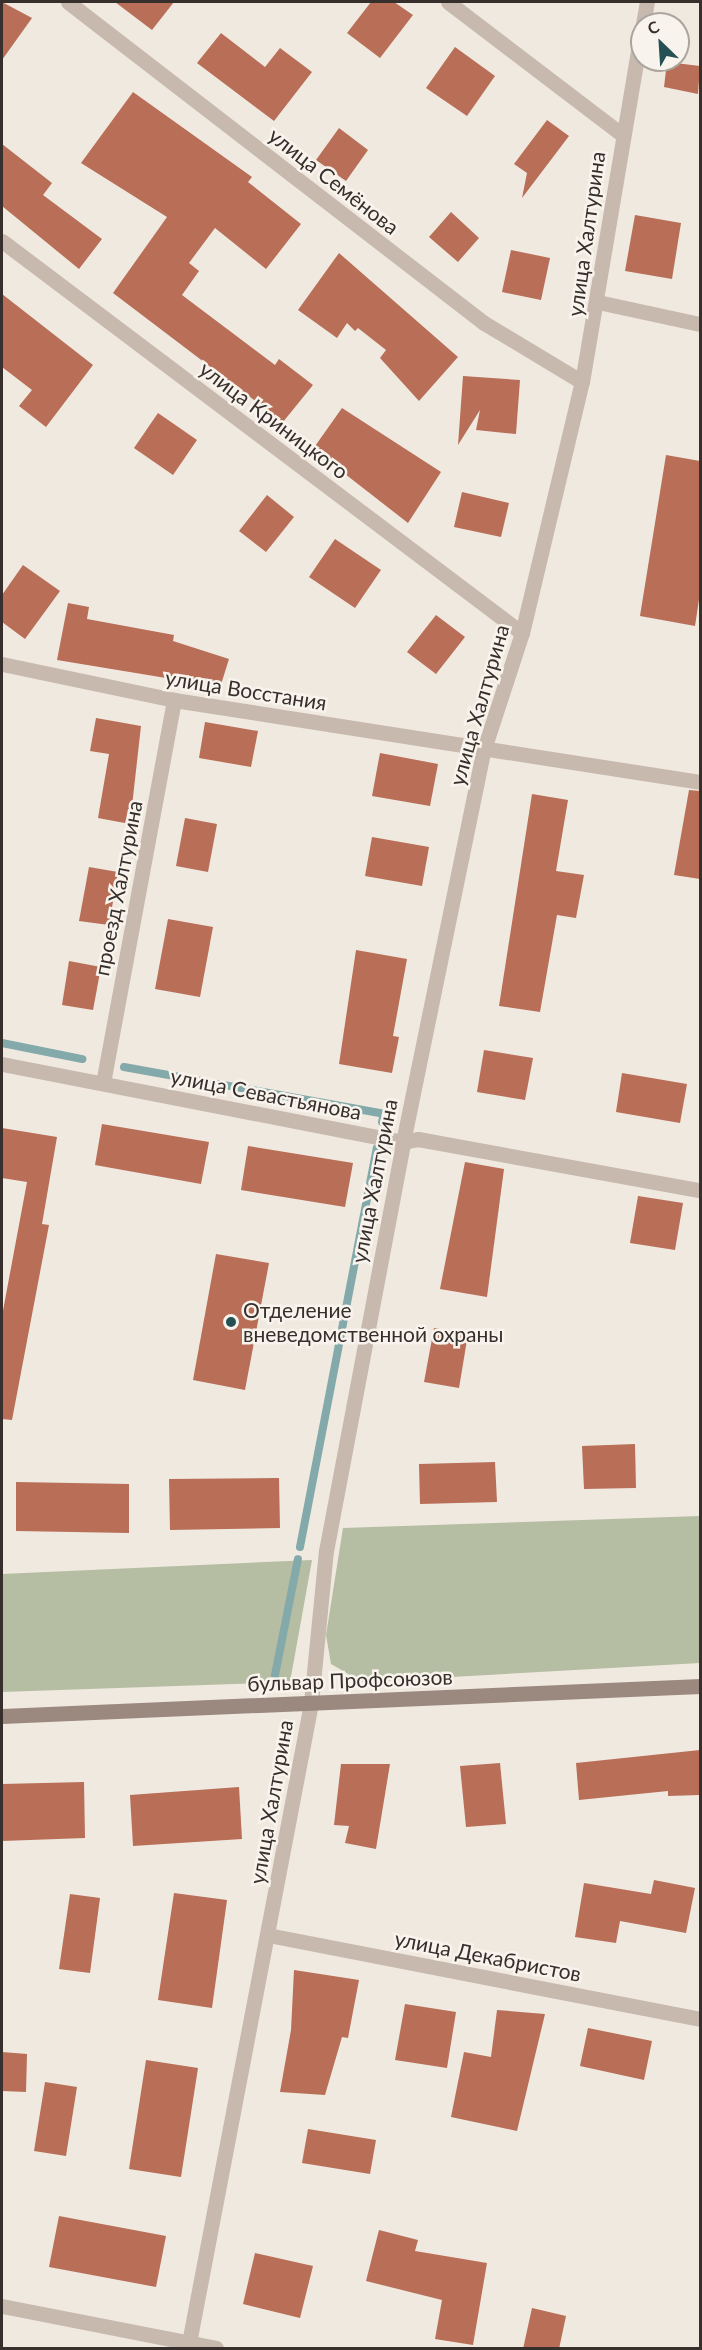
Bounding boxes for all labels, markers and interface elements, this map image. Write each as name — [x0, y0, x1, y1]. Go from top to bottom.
north arrow — [630, 12, 690, 72]
text: С — [644, 16, 662, 38]
street label: улица Семёнова — [264, 122, 404, 240]
street label: улица Халтурина — [562, 150, 610, 318]
street label: улица Криницкого — [195, 356, 353, 484]
street label: улица Халтурина — [444, 622, 514, 788]
street label: улица Восстания — [163, 665, 329, 715]
street label: проезд Халтурина — [89, 798, 147, 978]
street label: улица Севастьянова — [168, 1063, 364, 1125]
street label: улица Халтурина — [346, 1097, 402, 1265]
place label: Отделение вневедомственной охраны — [243, 1297, 504, 1347]
marker: Отделение вневедомственной охраны — [224, 1315, 238, 1329]
street label: бульвар Профсоюзов — [247, 1664, 453, 1696]
street label: улица Халтурина — [244, 1718, 298, 1886]
street label: улица Декабристов — [392, 1926, 584, 1986]

